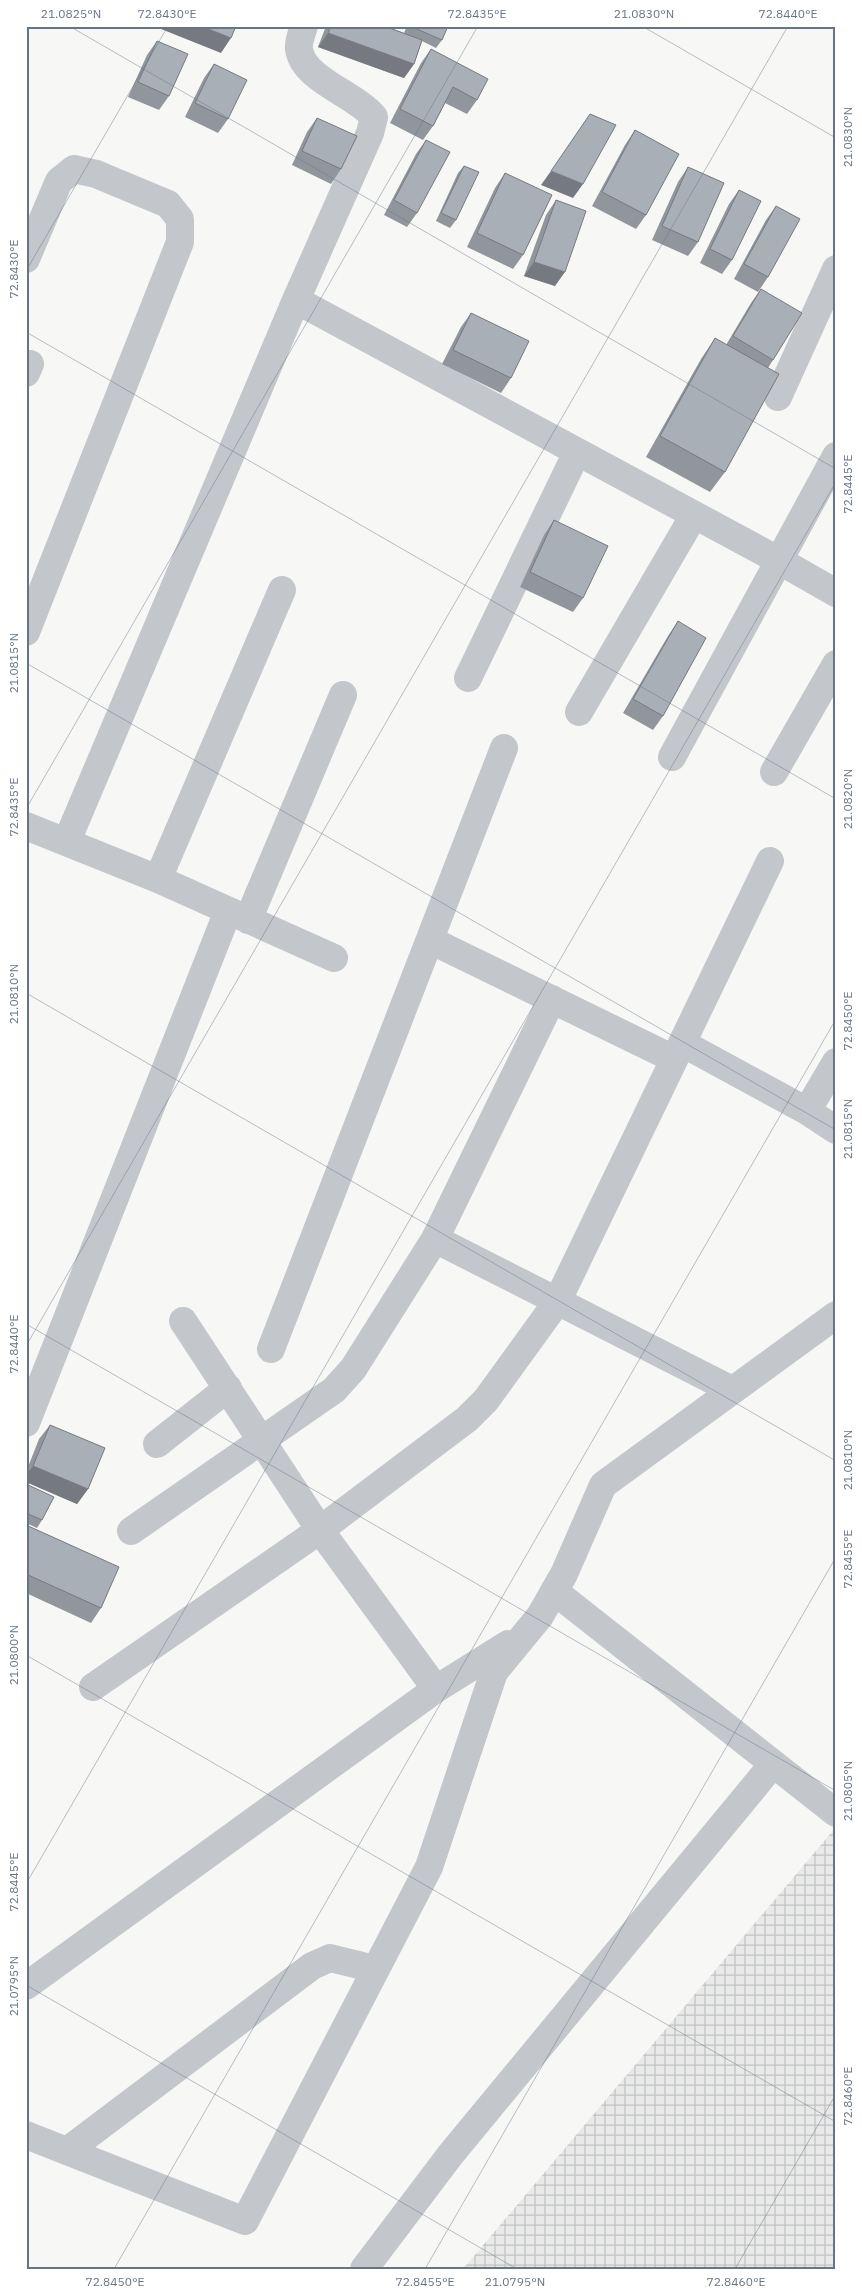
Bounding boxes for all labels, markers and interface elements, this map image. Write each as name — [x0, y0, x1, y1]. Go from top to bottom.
text: 21.0825°N — [41, 6, 101, 21]
text: 72.8430°E — [137, 6, 197, 21]
text: 72.8435°E — [447, 6, 507, 21]
text: 21.0830°N — [614, 6, 674, 21]
text: 72.8440°E — [758, 6, 818, 21]
text: 21.0830°N — [840, 107, 855, 167]
text: 72.8430°E — [6, 239, 21, 299]
text: 72.8445°E — [840, 454, 855, 514]
text: 21.0815°N — [6, 633, 21, 693]
text: 21.0820°N — [840, 769, 855, 829]
text: 72.8435°E — [6, 777, 21, 837]
text: 21.0810°N — [6, 964, 21, 1024]
text: 72.8450°E — [840, 991, 855, 1051]
text: 21.0815°N — [840, 1099, 855, 1159]
text: 72.8440°E — [6, 1314, 21, 1374]
text: 21.0810°N — [840, 1430, 855, 1490]
text: 72.8455°E — [840, 1529, 855, 1589]
text: 21.0800°N — [6, 1625, 21, 1685]
text: 21.0805°N — [840, 1761, 855, 1821]
text: 72.8445°E — [6, 1852, 21, 1912]
text: 21.0795°N — [6, 1956, 21, 2016]
text: 72.8460°E — [840, 2066, 855, 2126]
text: 72.8450°E — [85, 2274, 145, 2289]
text: 72.8455°E — [395, 2274, 455, 2289]
text: 21.0795°N — [485, 2274, 545, 2289]
text: 72.8460°E — [706, 2274, 766, 2289]

